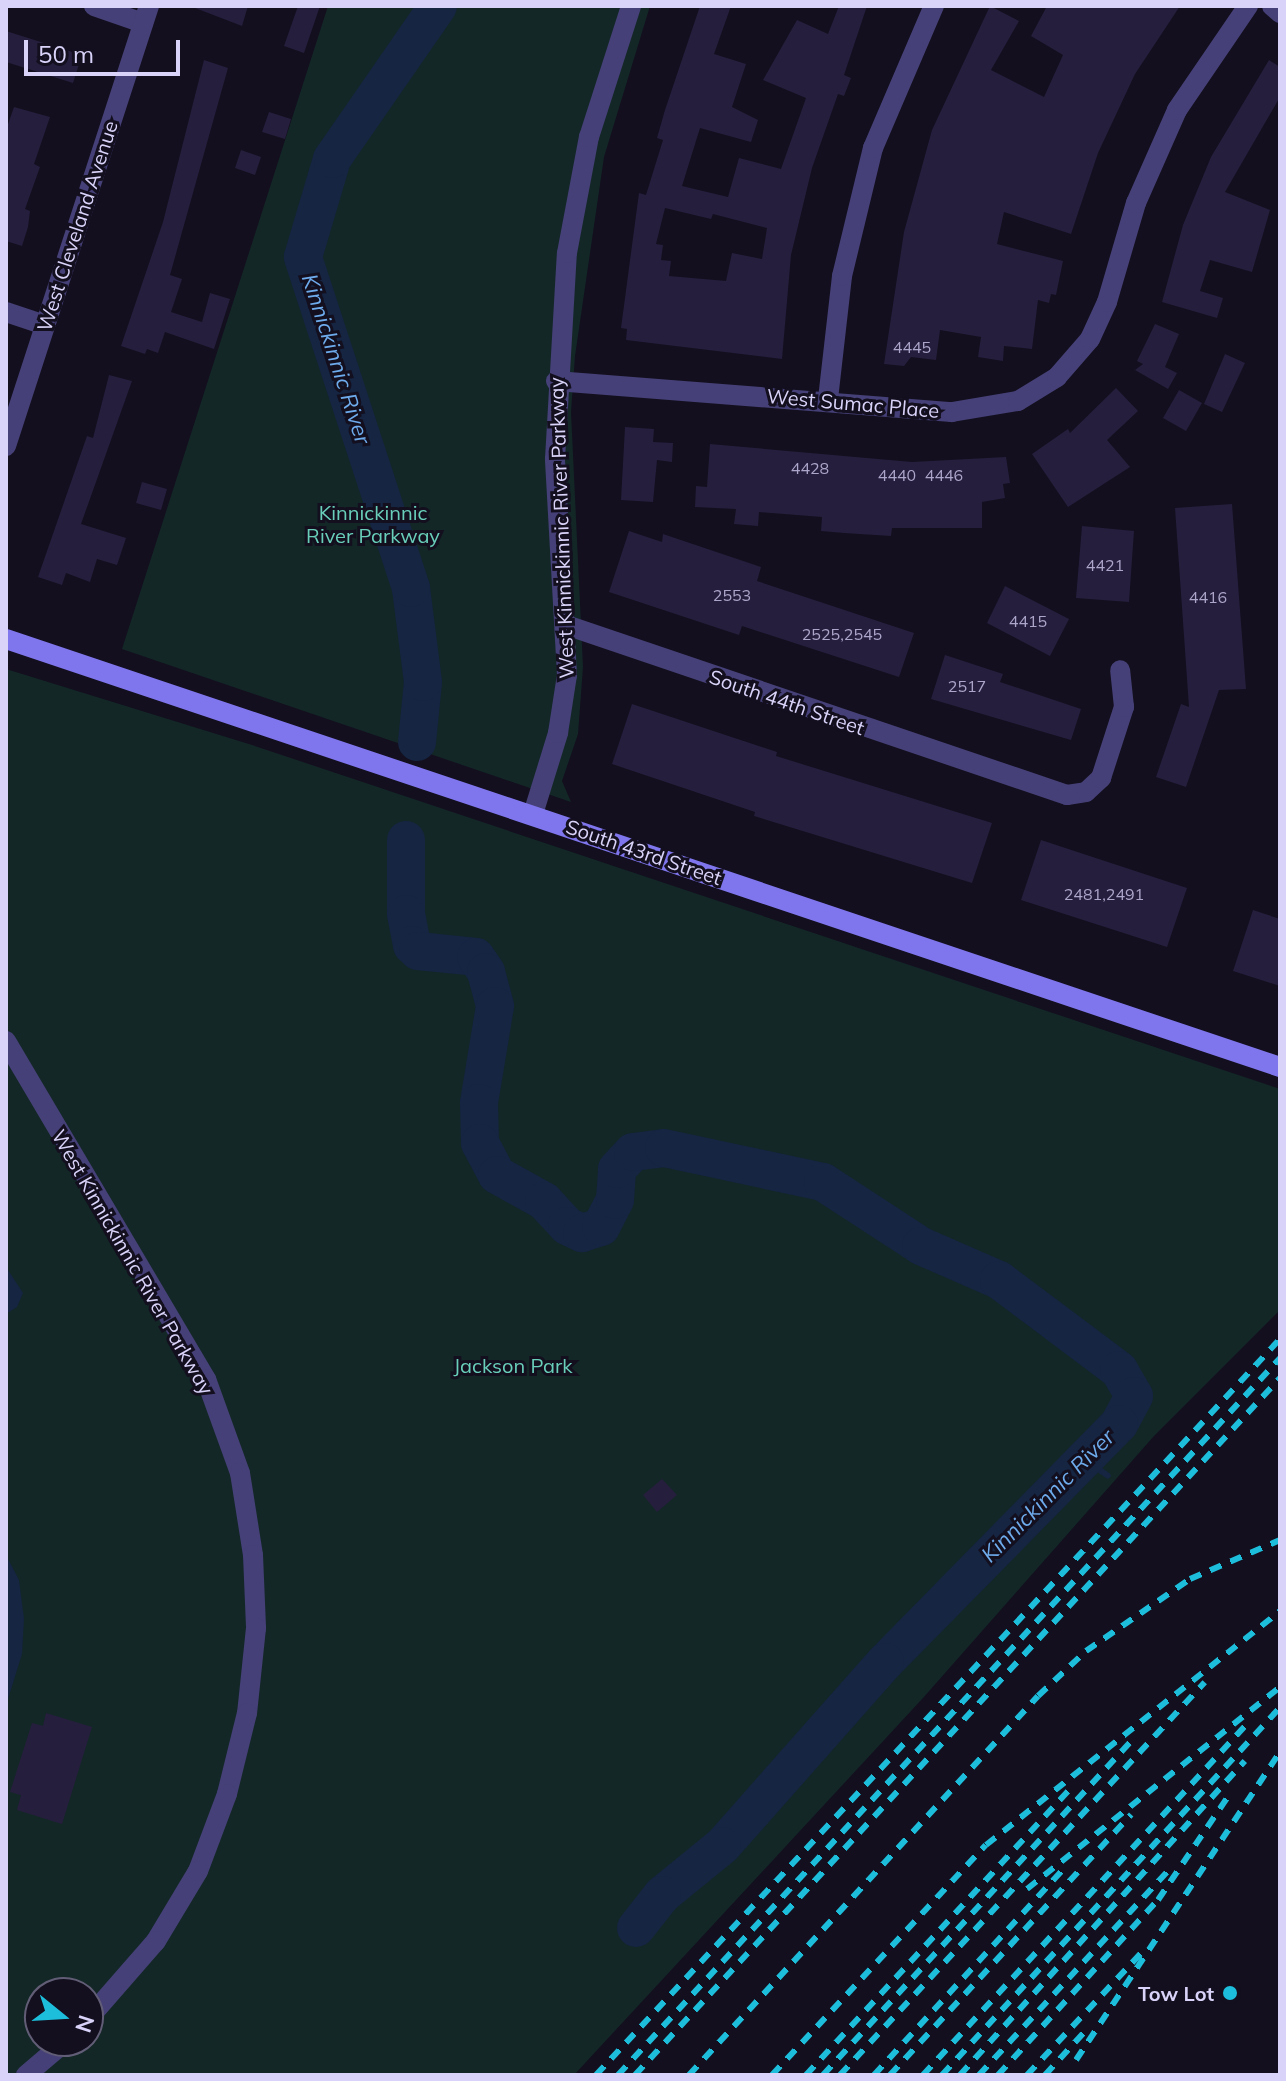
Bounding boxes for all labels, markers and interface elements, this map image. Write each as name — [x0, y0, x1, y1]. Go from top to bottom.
scale bar — [28, 24, 184, 74]
text: 50 m — [38, 39, 94, 69]
street label: West Cleveland Avenue — [32, 118, 122, 334]
water label: Kinnickinnic River — [296, 271, 376, 447]
house number: 4445 — [893, 337, 931, 357]
street label: West Kinnickinnic River Parkway — [544, 377, 578, 679]
street label: West Sumac Place — [766, 384, 940, 422]
house number: 4428 — [791, 458, 829, 478]
house number: 4440 — [878, 465, 916, 485]
house number: 4446 — [925, 465, 963, 485]
park label: Kinnickinnic River Parkway — [306, 500, 440, 547]
house number: 4421 — [1086, 555, 1124, 575]
house number: 2553 — [713, 585, 751, 605]
house number: 4416 — [1189, 587, 1227, 607]
house number: 4415 — [1009, 611, 1047, 631]
house number: 2525,2545 — [802, 624, 882, 644]
street label: South 44th Street — [706, 664, 868, 740]
house number: 2517 — [948, 676, 986, 696]
street label: South 43rd Street — [563, 814, 725, 890]
house number: 2481,2491 — [1064, 884, 1144, 904]
street label: West Kinnickinnic River Parkway — [47, 1125, 219, 1399]
park label: Jackson Park — [454, 1353, 572, 1377]
water label: Kinnickinnic River — [976, 1424, 1120, 1568]
north arrow — [24, 1977, 104, 2057]
place label: Tow Lot — [1138, 1981, 1214, 2005]
marker: Tow Lot — [1221, 1984, 1239, 2002]
text: N — [69, 2012, 101, 2036]

